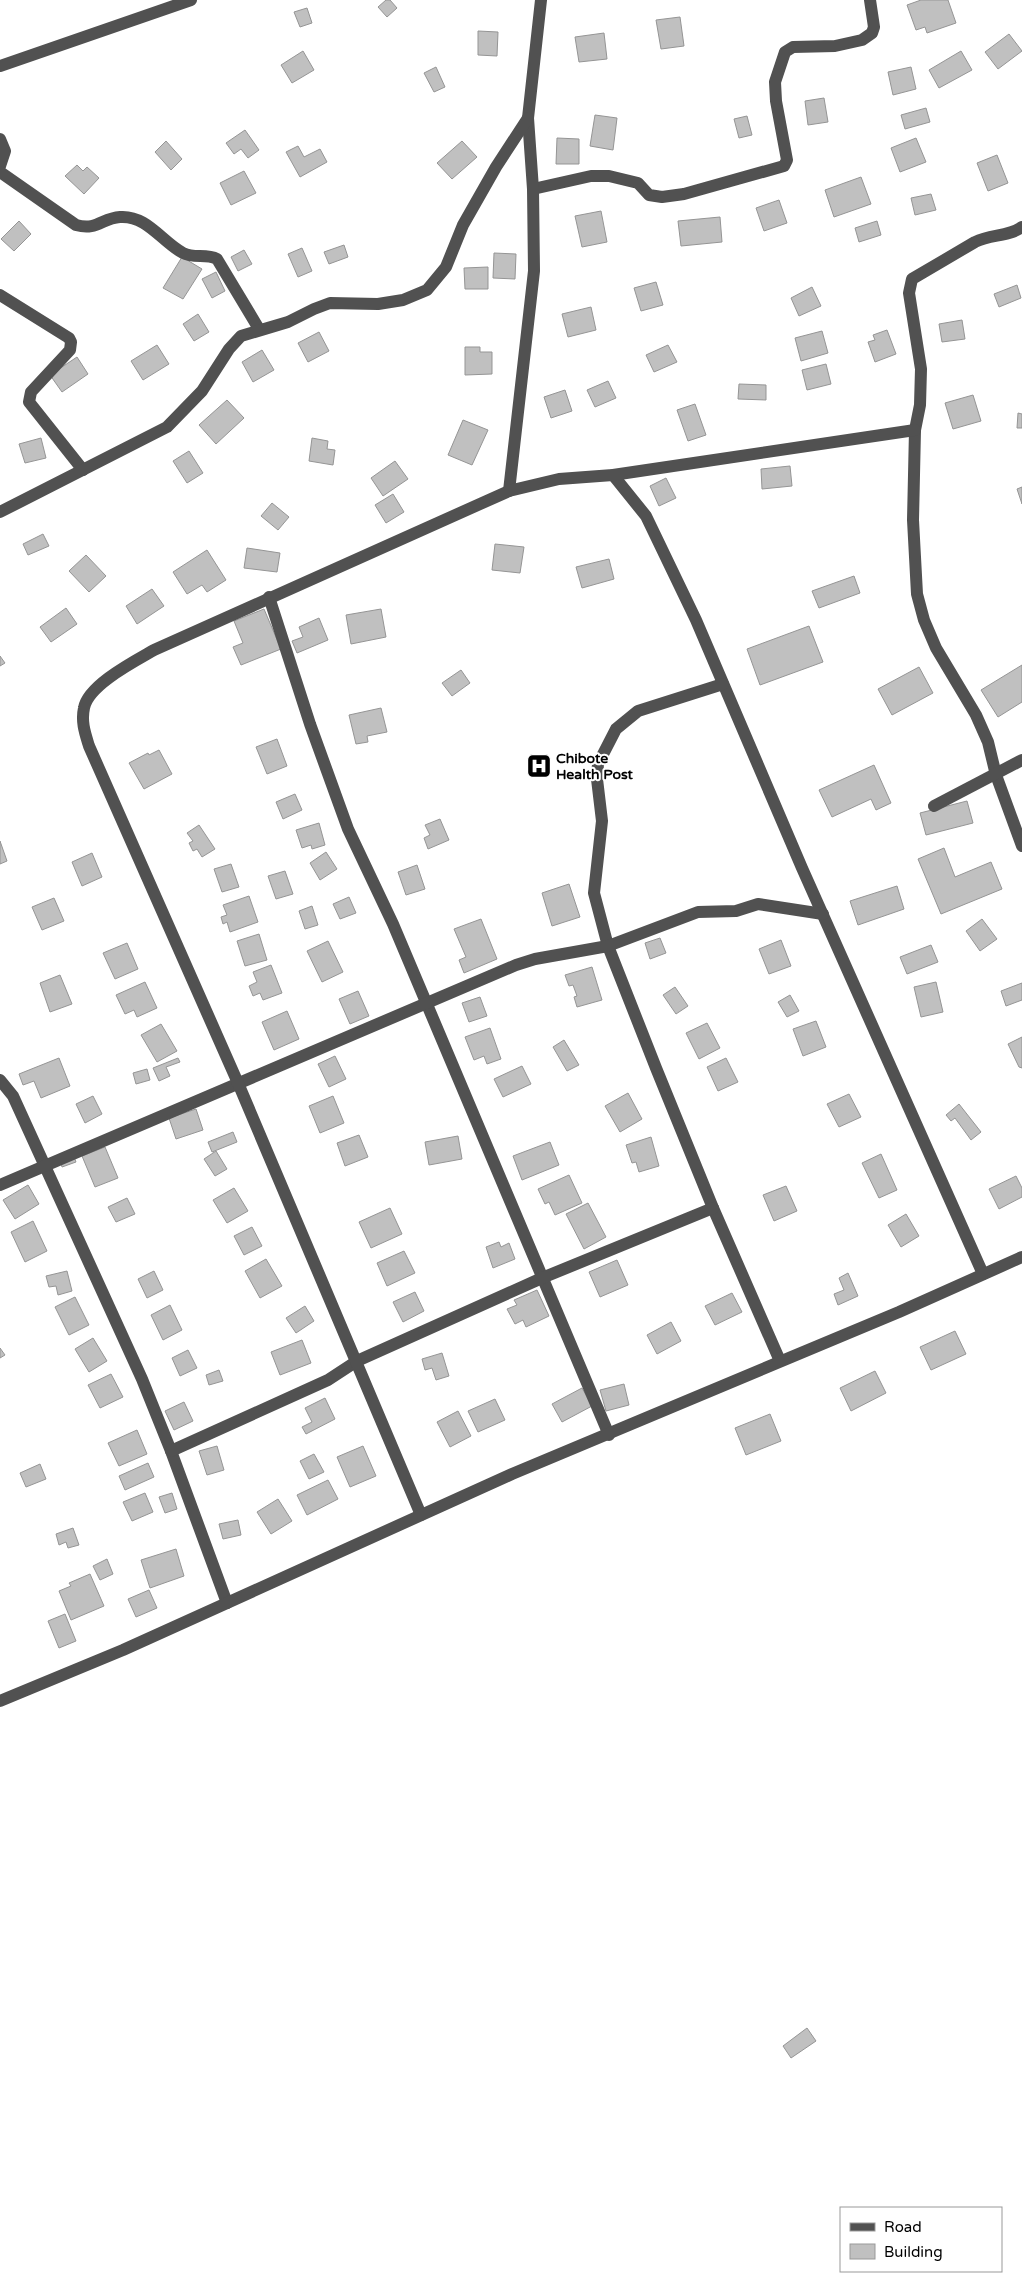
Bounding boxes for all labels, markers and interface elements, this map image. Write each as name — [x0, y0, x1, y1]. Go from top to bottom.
place label: Chibote Health Post — [556, 750, 634, 783]
hospital icon: Chibote Health Post — [526, 753, 552, 779]
legend — [840, 2207, 1002, 2272]
text: Road — [884, 2218, 922, 2236]
text: Building — [884, 2243, 943, 2261]

